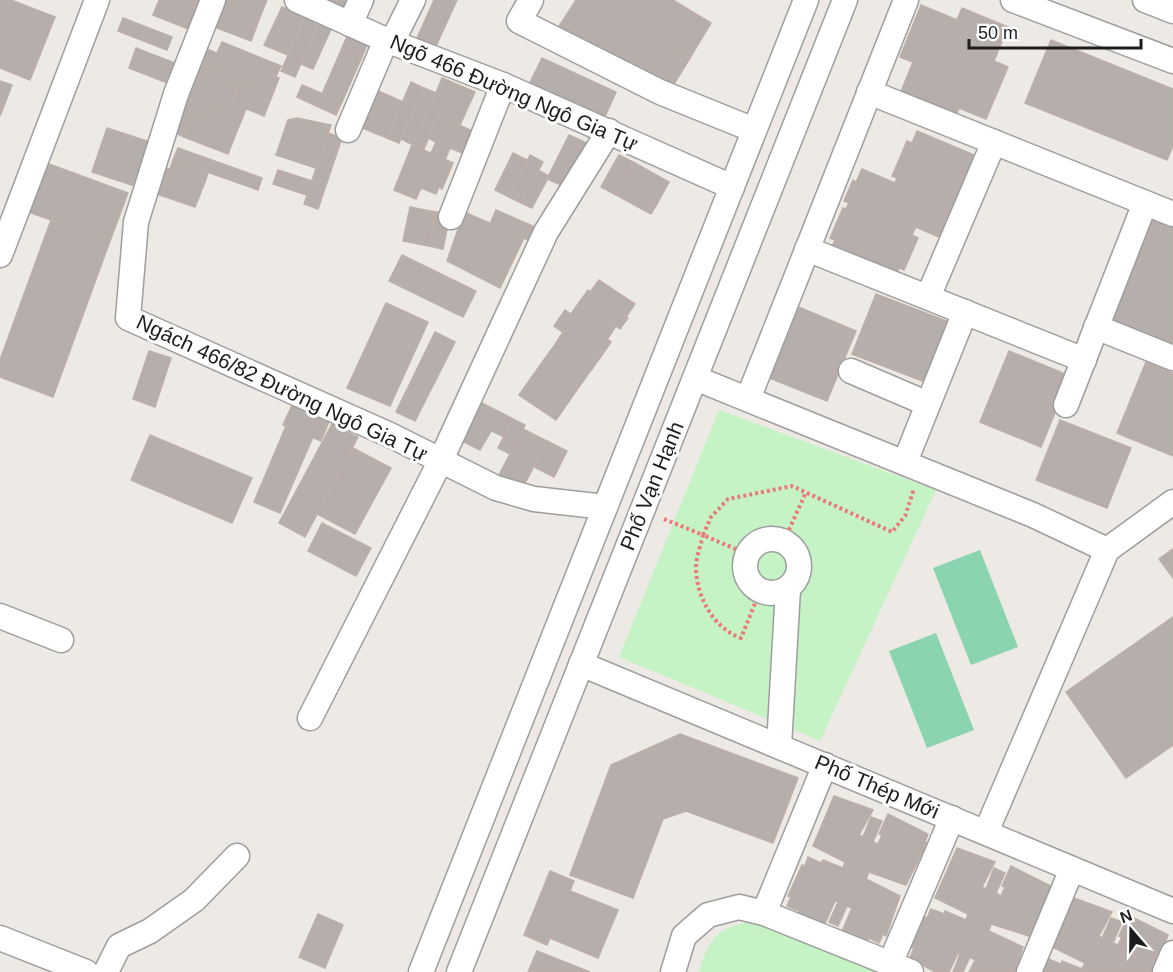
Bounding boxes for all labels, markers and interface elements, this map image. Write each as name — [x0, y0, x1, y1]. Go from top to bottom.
scale bar — [969, 12, 1142, 50]
text: 50 m — [978, 23, 1018, 43]
street label: Ngõ 466 Đường Ngô Gia Tự — [387, 30, 641, 155]
street label: Ngách 466/82 Đường Ngô Gia Tự — [133, 310, 431, 465]
street label: Phố Vạn Hạnh — [615, 418, 688, 553]
street label: Phố Thép Mới — [812, 750, 943, 823]
north arrow — [1101, 900, 1161, 960]
text: N — [1118, 906, 1134, 926]

